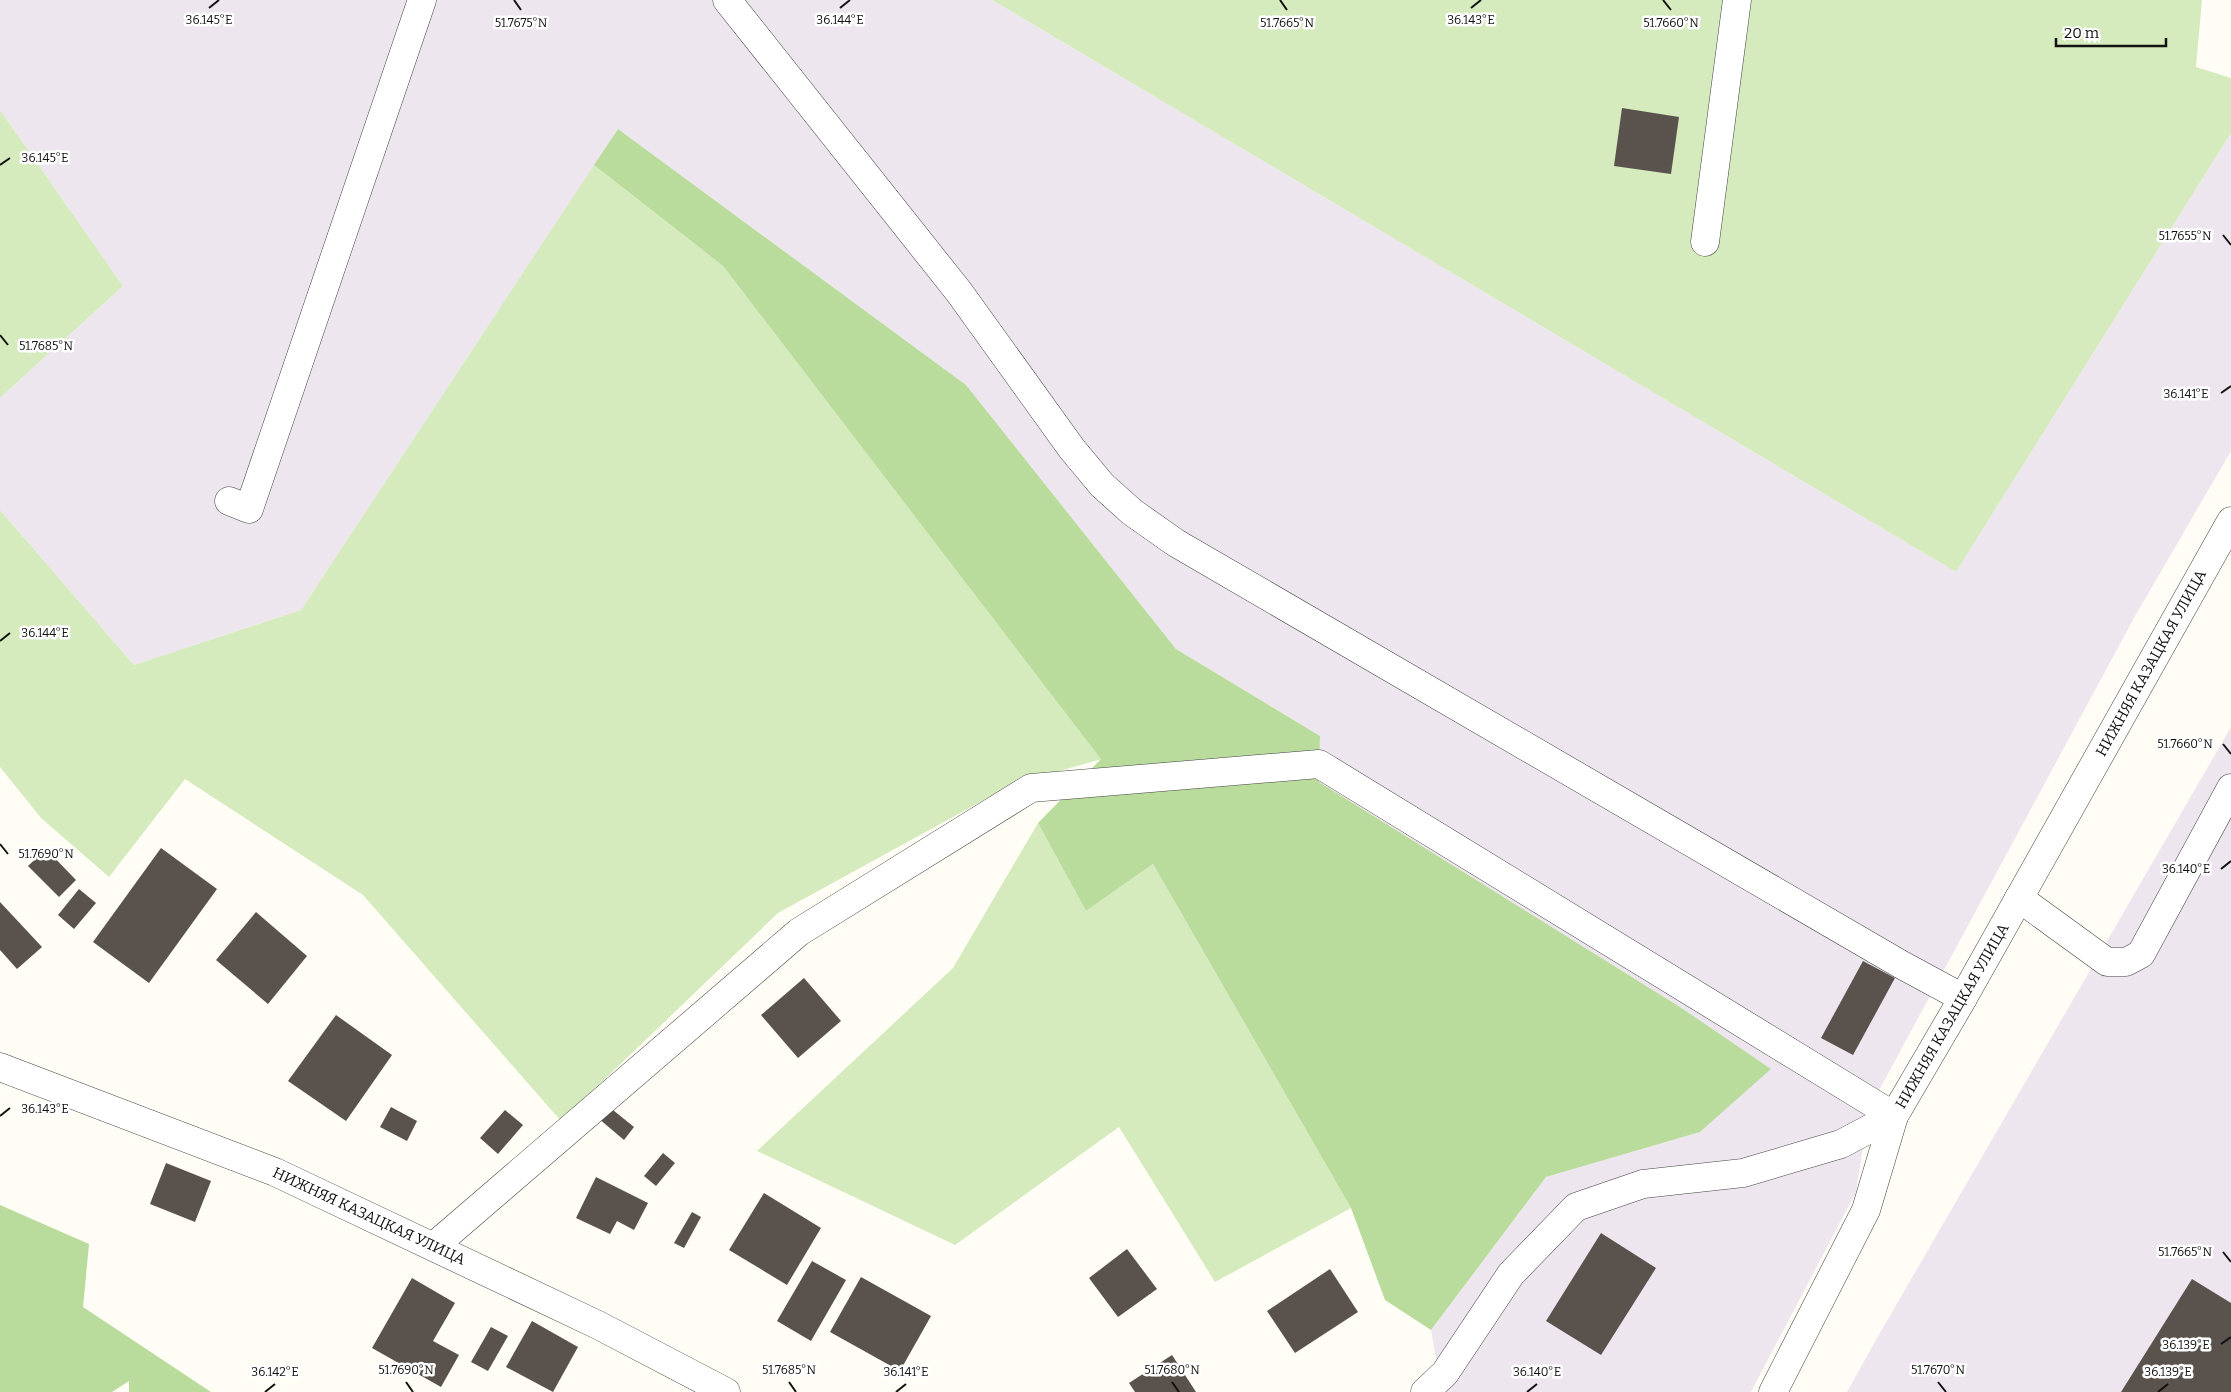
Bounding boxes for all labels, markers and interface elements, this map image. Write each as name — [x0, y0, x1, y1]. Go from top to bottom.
text: 36.145°E — [186, 13, 232, 27]
text: 36.144°E — [816, 13, 864, 27]
text: 36.143°E — [1447, 13, 1495, 27]
scale bar — [2056, 15, 2166, 47]
text: 51.7675°N — [495, 16, 548, 30]
text: 51.7665°N — [1260, 16, 1314, 30]
text: 51.7660°N — [1643, 16, 1699, 30]
text: 20 m — [2064, 24, 2100, 42]
text: 36.145°E — [22, 151, 68, 165]
text: 51.7655°N — [2158, 229, 2212, 243]
text: 51.7685°N — [19, 339, 74, 353]
text: 36.141°E — [2163, 387, 2209, 401]
street label: НИЖНЯЯ КАЗАЦКАЯ УЛИЦА — [2092, 566, 2210, 759]
text: 36.144°E — [21, 626, 69, 640]
text: 51.7660°N — [2157, 737, 2213, 751]
text: 51.7690°N — [18, 847, 74, 861]
text: 36.140°E — [2162, 862, 2210, 876]
street label: НИЖНЯЯ КАЗАЦКАЯ УЛИЦА — [1892, 920, 2013, 1112]
text: 36.143°E — [21, 1102, 69, 1116]
street label: НИЖНЯЯ КАЗАЦКАЯ УЛИЦА — [270, 1163, 469, 1269]
text: 51.7665°N — [2158, 1245, 2212, 1259]
text: 36.139°E — [2162, 1338, 2210, 1352]
text: 51.7690°N — [378, 1363, 434, 1377]
text: 51.7685°N — [762, 1363, 817, 1377]
text: 51.7680°N — [1144, 1363, 1200, 1377]
text: 51.7670°N — [1911, 1363, 1965, 1377]
text: 36.142°E — [251, 1365, 299, 1379]
text: 36.141°E — [883, 1365, 929, 1379]
text: 36.140°E — [1513, 1365, 1561, 1379]
text: 36.139°E — [2144, 1365, 2192, 1379]

